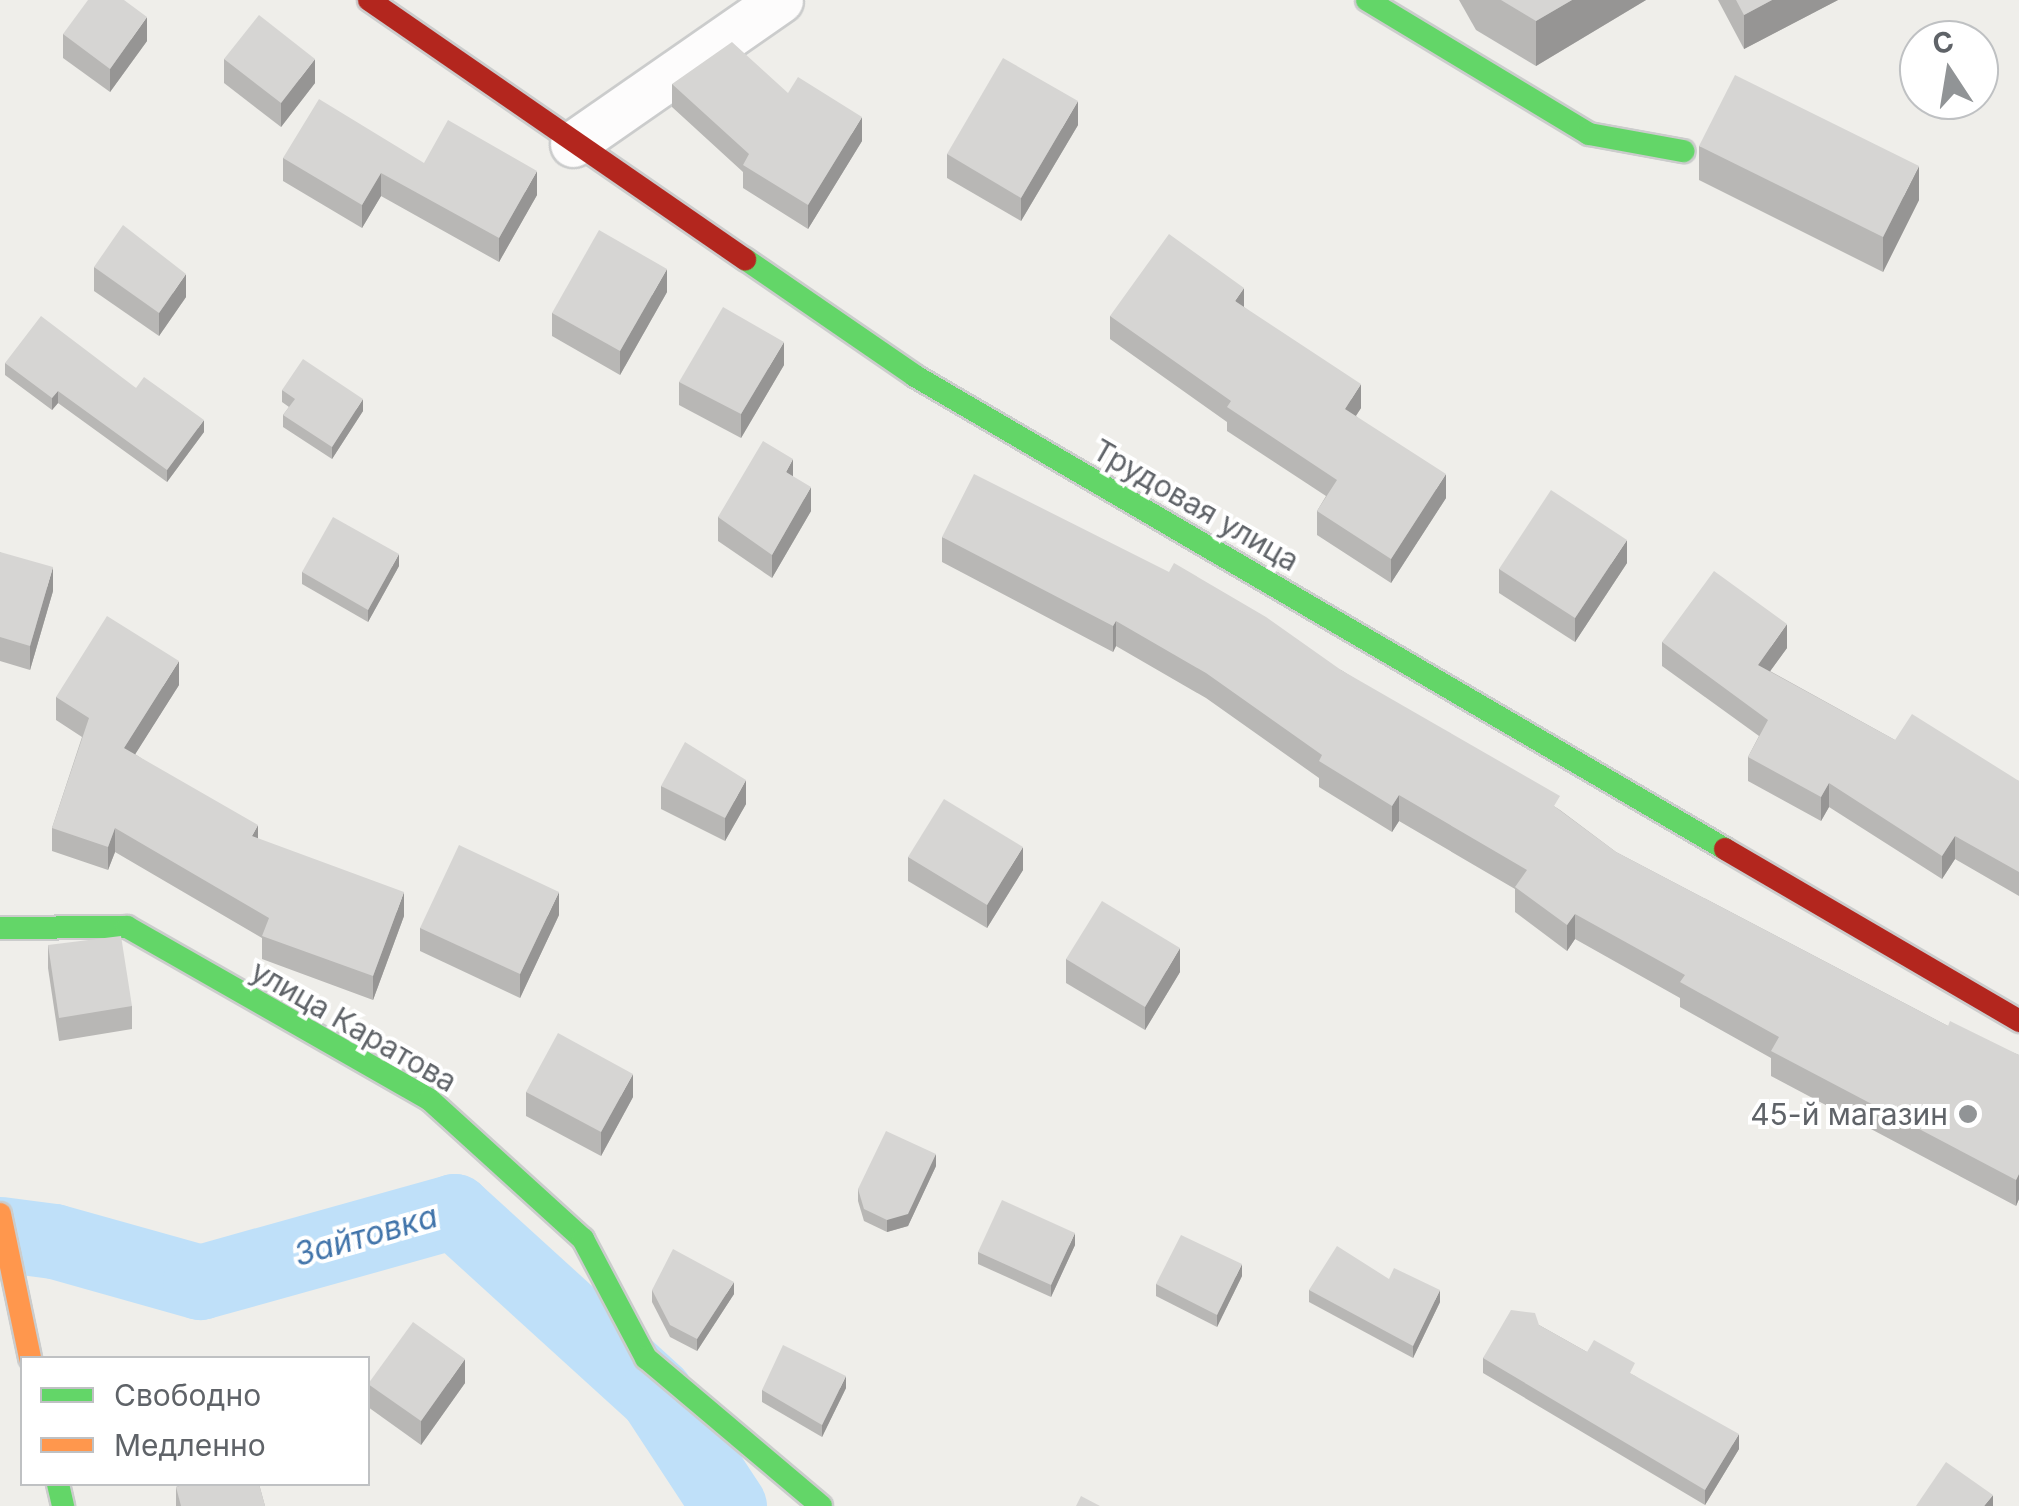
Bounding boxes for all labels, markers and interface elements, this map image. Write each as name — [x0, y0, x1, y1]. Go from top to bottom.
north arrow — [1899, 20, 1999, 120]
text: С — [1930, 24, 1957, 61]
street label: Трудовая улица — [1087, 431, 1305, 579]
street label: улица Каратова — [245, 953, 463, 1099]
place label: 45-й магазин — [1750, 1096, 1948, 1132]
marker: 45-й магазин — [1957, 1103, 1979, 1125]
water label: Зайтовка — [290, 1197, 442, 1275]
legend — [20, 1356, 370, 1486]
text: Свободно — [114, 1377, 261, 1413]
text: Медленно — [114, 1427, 266, 1463]

